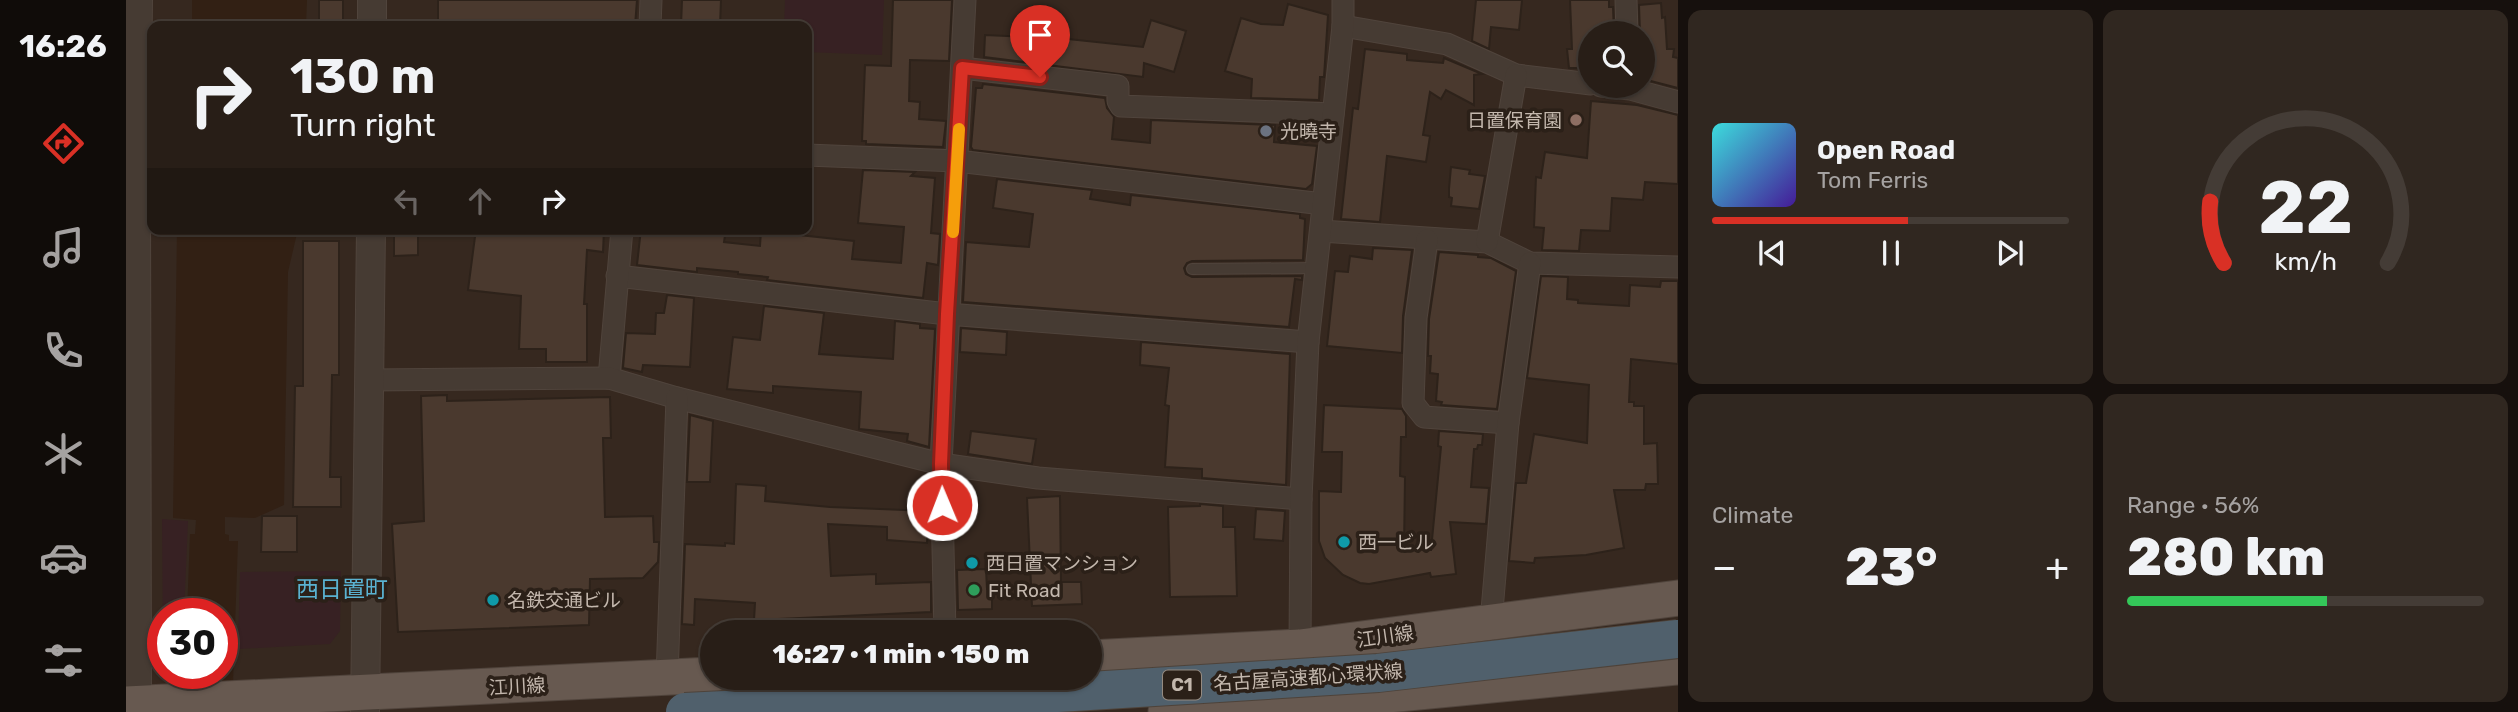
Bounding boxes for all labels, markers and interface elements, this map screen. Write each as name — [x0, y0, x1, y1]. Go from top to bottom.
pin — [1010, 5, 1070, 77]
icon: arrive — [1021, 16, 1059, 54]
map controls — [1578, 21, 1655, 98]
button: search — [1578, 21, 1655, 98]
text: 16:26 — [19, 27, 107, 65]
text: 130 m — [290, 47, 435, 105]
icon: right — [175, 49, 266, 140]
text: Turn right — [290, 106, 435, 144]
place label: 日置保育園 — [1467, 109, 1562, 132]
marker: 日置保育園 — [1568, 112, 1584, 128]
icon: directions — [39, 119, 88, 168]
place label: 光曉寺 — [1280, 120, 1337, 143]
marker: 光曉寺 — [1258, 123, 1274, 139]
text: Open Road — [1817, 135, 1955, 166]
text: Tom Ferris — [1817, 166, 1928, 194]
text: 22 — [2258, 166, 2353, 252]
icon: left — [388, 182, 426, 220]
icon: ahead — [461, 182, 499, 220]
icon: right — [534, 182, 572, 220]
icon: music — [39, 223, 88, 272]
icon: previous — [1753, 234, 1791, 272]
icon: pause — [1872, 234, 1910, 272]
icon: next — [1991, 234, 2029, 272]
text: km/h — [2274, 247, 2337, 276]
icon: phone — [39, 326, 88, 375]
icon: climate — [39, 429, 88, 478]
position arrow — [905, 468, 979, 542]
text: Range · 56% — [2127, 491, 2259, 519]
text: Climate — [1712, 501, 1793, 529]
text: 280 km — [2127, 526, 2325, 588]
place label: 西一ビル — [1358, 531, 1434, 554]
icon: car — [39, 533, 88, 582]
marker: 西一ビル — [1336, 534, 1352, 550]
text: 23° — [1845, 536, 1937, 598]
text: − — [1712, 544, 1737, 590]
text: + — [2045, 544, 2069, 590]
place label: 西日置マンション — [986, 552, 1138, 575]
marker: 西日置マンション — [964, 555, 980, 571]
district label: 西日置町 — [296, 575, 388, 603]
place label: Fit Road — [988, 579, 1061, 602]
marker: Fit Road — [966, 582, 982, 598]
place label: 名鉄交通ビル — [507, 589, 621, 612]
marker: 名鉄交通ビル — [485, 592, 501, 608]
speed limit sign: 30 — [147, 598, 238, 689]
street label: 江川線 — [1355, 621, 1415, 652]
icon: filters — [39, 636, 88, 685]
text: 16:27 · 1 min · 150 m — [773, 639, 1029, 670]
street label: 名古屋高速都心環状線 — [1212, 659, 1404, 696]
road number: C1 — [1163, 670, 1201, 700]
street label: 江川線 — [488, 674, 546, 699]

